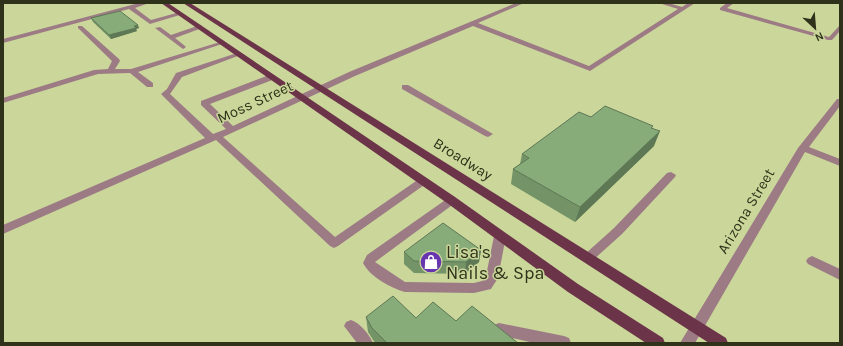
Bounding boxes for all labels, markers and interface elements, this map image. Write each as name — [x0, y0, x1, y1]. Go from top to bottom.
north arrow — [795, 8, 835, 48]
text: N — [813, 29, 826, 44]
street label: Moss Street — [214, 76, 296, 127]
street label: Broadway — [430, 134, 496, 184]
street label: Arizona Street — [714, 165, 779, 257]
place label: Lisa's Nails & Spa — [446, 241, 544, 284]
shop icon: Lisa's Nails & Spa — [418, 249, 444, 275]

